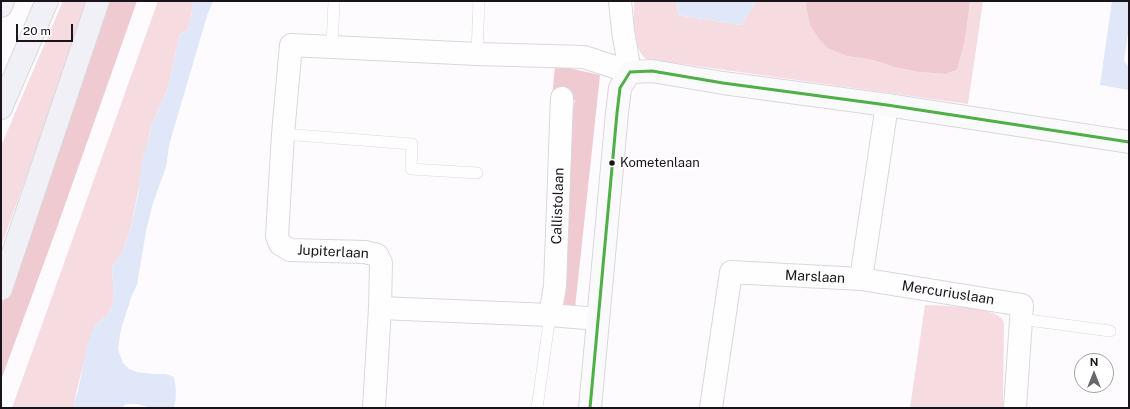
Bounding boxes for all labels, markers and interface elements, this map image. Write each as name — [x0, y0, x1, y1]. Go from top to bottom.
scale bar — [18, 16, 75, 42]
text: 20 m — [23, 24, 51, 38]
place label: Kometenlaan — [620, 155, 700, 171]
marker: Kometenlaan — [607, 158, 617, 168]
street label: Callistolaan — [548, 167, 568, 245]
street label: Jupiterlaan — [297, 242, 369, 262]
street label: Marslaan — [784, 267, 846, 287]
street label: Mercuriuslaan — [901, 277, 995, 309]
north arrow — [1074, 353, 1114, 393]
text: N — [1090, 356, 1098, 368]

